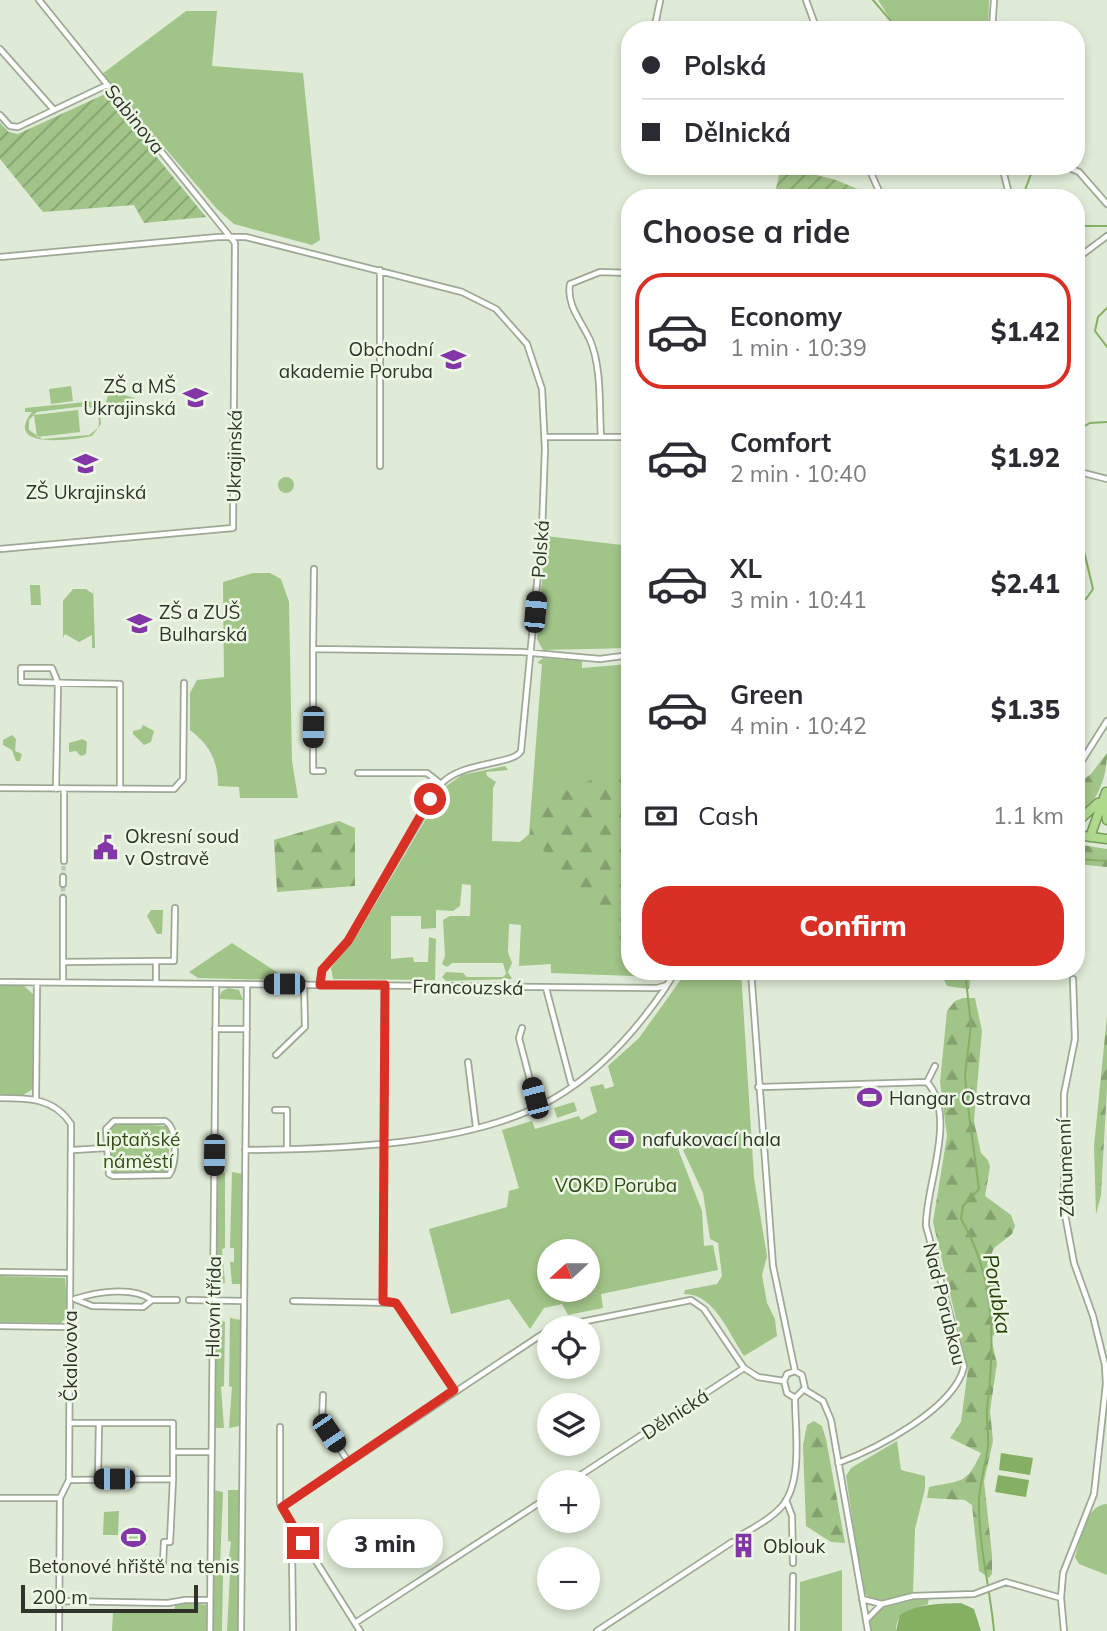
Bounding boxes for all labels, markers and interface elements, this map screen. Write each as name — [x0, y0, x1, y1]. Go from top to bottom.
text: Polská — [684, 49, 766, 82]
street label: Sabinova — [100, 79, 170, 159]
text: Dělnická — [684, 116, 791, 149]
text: Choose a ride — [642, 211, 850, 251]
icon: car — [646, 300, 709, 363]
text: Economy — [730, 300, 842, 333]
text: $1.42 — [991, 315, 1060, 348]
text: 1 min · 10:39 — [730, 333, 867, 362]
place label: Obchodní akademie Poruba — [279, 337, 434, 383]
school or university icon: Obchodní akademie Poruba — [439, 346, 467, 374]
place label: ZŠ a MŠ Ukrajinská — [83, 374, 176, 420]
school or university icon: ZŠ a MŠ Ukrajinská — [182, 383, 210, 411]
street label: Ukrajinská — [221, 409, 247, 503]
icon: car — [646, 426, 709, 489]
text: Comfort — [730, 426, 831, 459]
text: $1.92 — [991, 441, 1060, 474]
school or university icon: ZŠ Ukrajinská — [72, 450, 100, 478]
text: 2 min · 10:40 — [730, 459, 867, 488]
place label: ZŠ Ukrajinská — [26, 480, 146, 504]
street label: Polská — [526, 519, 554, 579]
icon: car — [646, 552, 709, 615]
text: XL — [730, 552, 762, 585]
text: $2.41 — [991, 567, 1060, 600]
text: 3 min · 10:41 — [730, 585, 867, 614]
car — [523, 590, 548, 634]
place label: ZŠ a ZUŠ Bulharská — [159, 600, 247, 646]
school or university icon: ZŠ a ZUŠ Bulharská — [125, 609, 153, 637]
icon: car — [646, 678, 709, 741]
text: Green — [730, 678, 803, 711]
text: $1.35 — [991, 693, 1060, 726]
car — [303, 706, 324, 748]
text: 4 min · 10:42 — [730, 711, 867, 740]
route start — [414, 783, 446, 815]
icon: cash — [642, 797, 680, 835]
text: Cash — [698, 799, 759, 832]
text: 1.1 km — [993, 801, 1064, 830]
place label: Okresní soud v Ostravě — [125, 824, 239, 870]
public building icon: Okresní soud v Ostravě — [91, 833, 119, 861]
button: Confirm — [642, 886, 1064, 966]
car — [264, 974, 306, 995]
street label: Francouzská — [412, 974, 524, 1000]
car — [520, 1075, 551, 1121]
sports icon: Hangar Ostrava — [855, 1084, 883, 1112]
place label: Hangar Ostrava — [889, 1086, 1031, 1110]
street label: Záhumenní — [1051, 1117, 1079, 1218]
sports icon: nafukovací hala — [608, 1125, 636, 1153]
park label: Liptaňské náměstí — [96, 1127, 180, 1173]
place label: nafukovací hala — [642, 1127, 781, 1151]
car — [204, 1134, 225, 1176]
park label: VOKD Poruba — [555, 1173, 677, 1197]
north arrow — [537, 1239, 600, 1302]
map controls — [537, 1239, 600, 1610]
street label: Nad Porubkou — [918, 1240, 972, 1368]
water label: Porubka — [978, 1252, 1018, 1336]
street label: Hlavní třída — [200, 1256, 226, 1358]
street label: Čkalovova — [58, 1310, 82, 1402]
button: locate — [537, 1316, 600, 1379]
street label: Dělnická — [637, 1383, 713, 1445]
button: layers — [537, 1393, 600, 1456]
car — [309, 1410, 350, 1456]
car — [94, 1469, 136, 1490]
button: + — [537, 1470, 600, 1533]
callout: 3 min — [328, 1518, 443, 1568]
sports icon: Betonové hřiště na tenis — [120, 1524, 148, 1552]
route end — [287, 1527, 319, 1559]
text: 3 min — [354, 1529, 416, 1558]
building icon: Oblouk — [729, 1532, 757, 1560]
place label: Oblouk — [763, 1534, 825, 1558]
button: − — [537, 1547, 600, 1610]
place label: Betonové hřiště na tenis — [29, 1554, 239, 1578]
scale bar — [21, 1582, 198, 1614]
text: 200 m — [32, 1585, 88, 1609]

